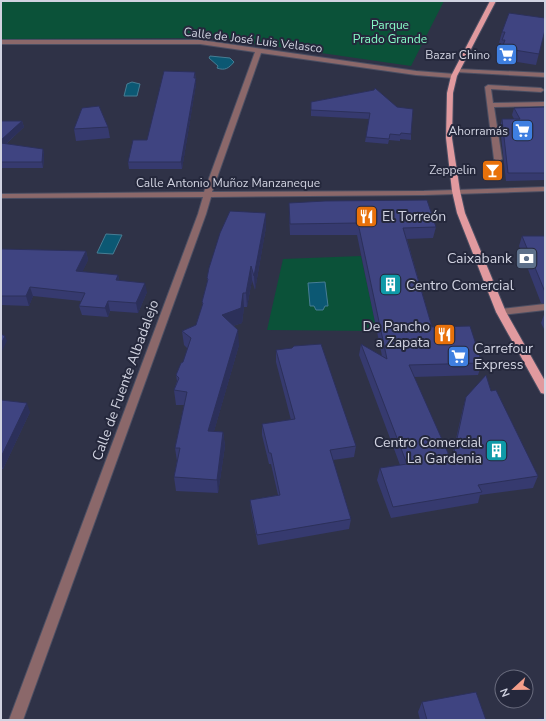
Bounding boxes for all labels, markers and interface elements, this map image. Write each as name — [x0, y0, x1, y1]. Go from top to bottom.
park label: Parque Prado Grande — [353, 17, 427, 47]
street label: Calle de José Luis Velasco — [183, 24, 324, 56]
supermarket icon: Bazar Chino — [493, 42, 519, 68]
place label: Bazar Chino — [425, 47, 490, 63]
supermarket icon: Ahorramás — [510, 118, 536, 144]
place label: Ahorramás — [448, 123, 508, 139]
bar icon: Zeppelin — [479, 157, 505, 183]
place label: Zeppelin — [429, 162, 476, 178]
street label: Calle Antonio Muñoz Manzaneque — [136, 175, 320, 191]
restaurant icon: El Torreón — [354, 203, 380, 229]
place label: El Torreón — [382, 207, 446, 226]
bank icon: Caixabank — [514, 245, 540, 271]
place label: Caixabank — [447, 249, 513, 268]
building icon: Centro Comercial — [378, 272, 404, 298]
place label: Centro Comercial — [406, 276, 515, 295]
street label: Calle de Fuente Albadalejo — [87, 297, 164, 463]
place label: De Pancho a Zapata — [362, 317, 430, 352]
restaurant icon: De Pancho a Zapata — [432, 321, 458, 347]
place label: Carrefour Express — [474, 339, 533, 374]
supermarket icon: Carrefour Express — [445, 343, 471, 369]
place label: Centro Comercial La Gardenia — [374, 433, 483, 468]
building icon: Centro Comercial La Gardenia — [484, 437, 510, 463]
north arrow — [494, 669, 534, 709]
text: N — [497, 686, 514, 699]

